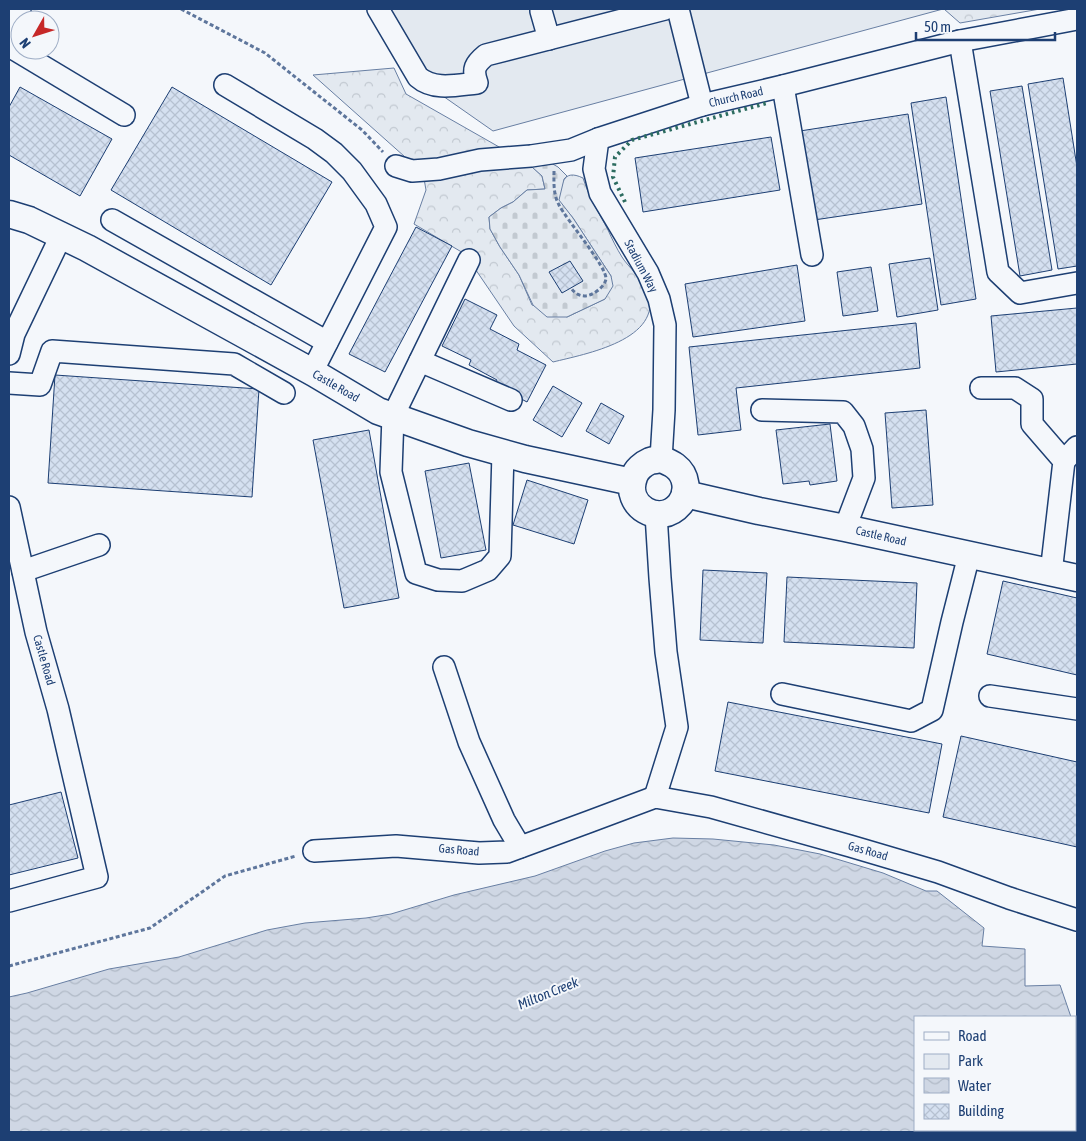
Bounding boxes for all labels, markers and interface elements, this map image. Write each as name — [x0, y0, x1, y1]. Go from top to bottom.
north arrow — [10, 10, 60, 60]
scale bar — [916, 10, 1055, 42]
text: 50 m — [924, 18, 951, 35]
text: N — [16, 35, 34, 51]
street label: Church Road — [707, 84, 765, 110]
street label: Stadium Way — [621, 237, 661, 295]
street label: Castle Road — [310, 367, 362, 405]
street label: Castle Road — [854, 523, 908, 549]
street label: Castle Road — [30, 633, 58, 687]
street label: Gas Road — [846, 839, 890, 863]
street label: Gas Road — [438, 841, 480, 859]
water label: Milton Creek — [515, 973, 581, 1012]
legend — [914, 1016, 1076, 1131]
text: Road — [958, 1027, 987, 1044]
text: Park — [958, 1052, 983, 1069]
text: Water — [958, 1077, 991, 1094]
text: Building — [958, 1102, 1004, 1119]

